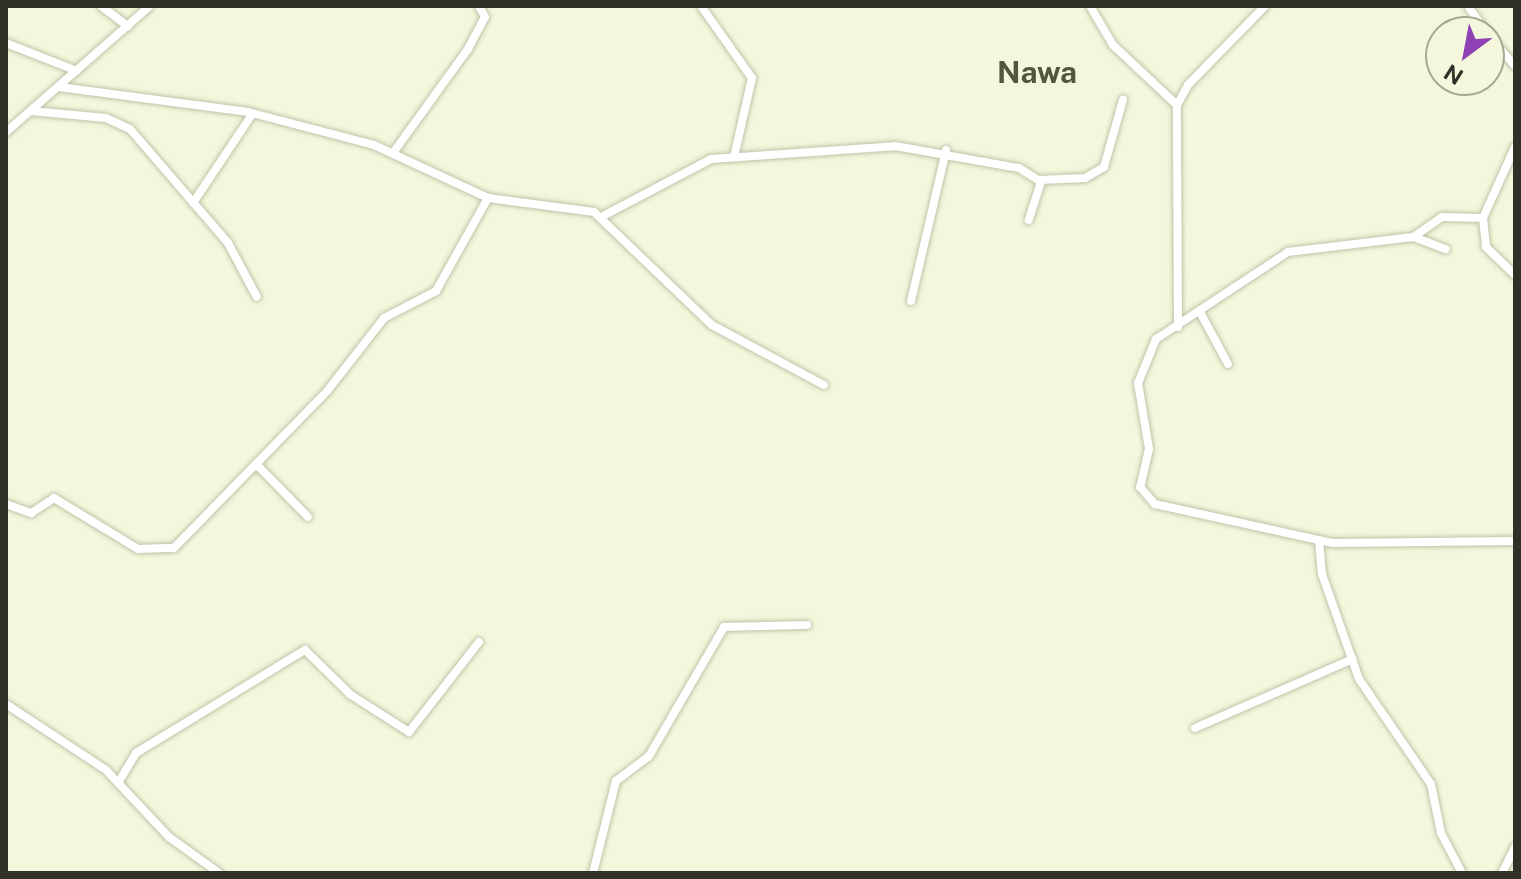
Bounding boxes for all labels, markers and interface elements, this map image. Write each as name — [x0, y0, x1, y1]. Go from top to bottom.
north arrow — [1425, 16, 1505, 96]
district label: Nawa — [997, 54, 1077, 90]
text: N — [1439, 59, 1468, 90]

